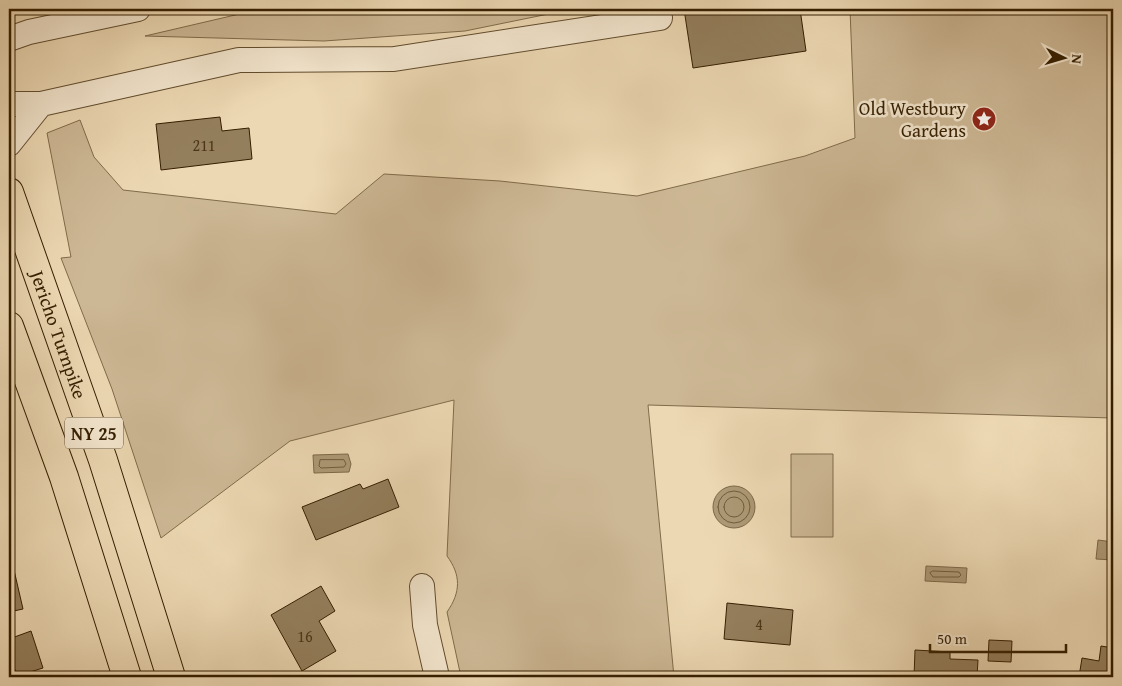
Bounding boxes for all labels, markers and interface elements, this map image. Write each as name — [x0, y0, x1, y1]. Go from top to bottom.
north arrow — [1040, 32, 1090, 82]
text: N — [1067, 54, 1087, 65]
place label: Old Westbury Gardens — [859, 94, 967, 144]
place icon: Old Westbury Gardens — [971, 106, 997, 132]
house number: 211 — [192, 133, 216, 157]
street label: Jericho Turnpike — [23, 265, 94, 402]
road number: NY 25 — [65, 418, 123, 448]
house number: 4 — [755, 612, 763, 636]
scale bar — [930, 621, 1066, 653]
house number: 16 — [297, 624, 313, 648]
text: 50 m — [937, 628, 968, 649]

